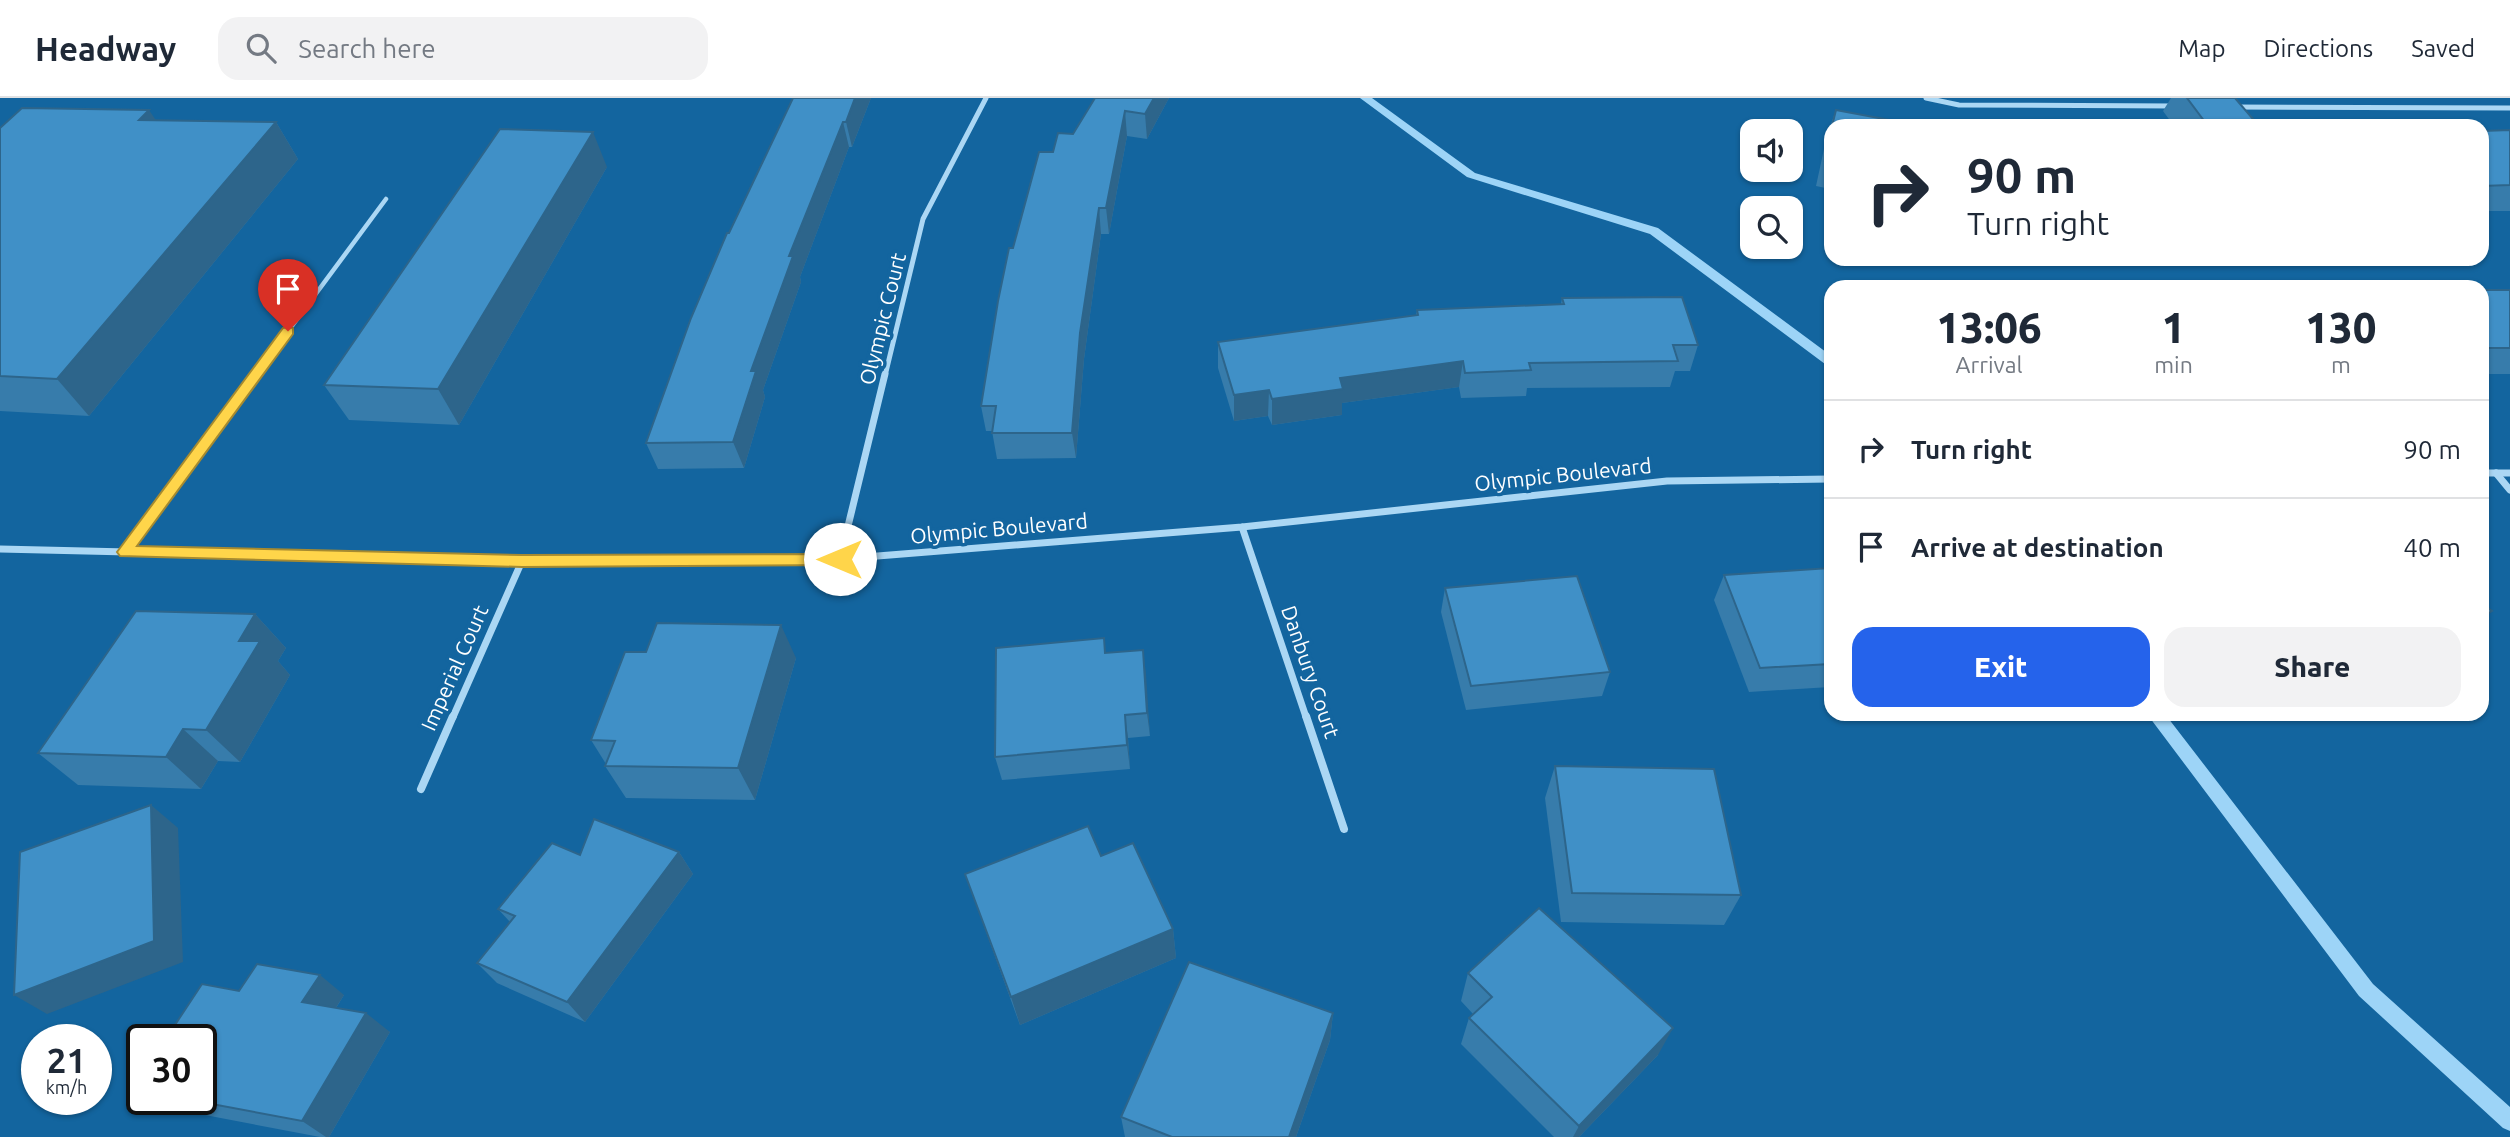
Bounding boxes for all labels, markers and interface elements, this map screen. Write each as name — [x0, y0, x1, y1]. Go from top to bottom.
search box — [218, 17, 708, 80]
icon: search — [242, 29, 280, 67]
text: Headway — [35, 30, 176, 67]
text: Search here — [298, 34, 436, 63]
text: Map — [2178, 35, 2225, 62]
text: Directions — [2263, 35, 2373, 62]
text: Saved — [2411, 35, 2475, 62]
map controls — [1740, 119, 1803, 259]
button: sound — [1740, 119, 1803, 182]
icon: right — [1852, 147, 1943, 238]
text: 90 m — [1967, 147, 2076, 202]
button: search — [1740, 196, 1803, 259]
text: Turn right — [1967, 205, 2109, 241]
street label: Olympic Court — [854, 250, 910, 387]
pin — [258, 259, 318, 331]
icon: arrive — [269, 270, 307, 308]
text: 13:06 — [1937, 304, 2042, 351]
text: 1 — [2162, 304, 2185, 351]
text: 130 — [2305, 304, 2376, 351]
text: Arrival — [1956, 352, 2023, 377]
text: min — [2154, 352, 2193, 377]
text: m — [2331, 352, 2351, 377]
icon: right — [1852, 430, 1890, 468]
text: Turn right — [1911, 435, 2032, 464]
text: 90 m — [2403, 435, 2461, 464]
street label: Olympic Boulevard — [1473, 453, 1653, 495]
street label: Olympic Boulevard — [909, 508, 1089, 548]
position arrow — [803, 522, 877, 596]
icon: arrive — [1852, 528, 1890, 566]
text: Arrive at destination — [1911, 533, 2164, 562]
text: 40 m — [2403, 533, 2461, 562]
street label: Imperial Court — [416, 601, 492, 734]
street label: Danbury Court — [1277, 602, 1345, 741]
button: Exit — [1852, 627, 2150, 707]
button: Share — [2164, 627, 2461, 707]
speed limit sign: 30 — [126, 1024, 217, 1115]
text: 21 — [47, 1040, 86, 1080]
text: km/h — [46, 1077, 87, 1097]

